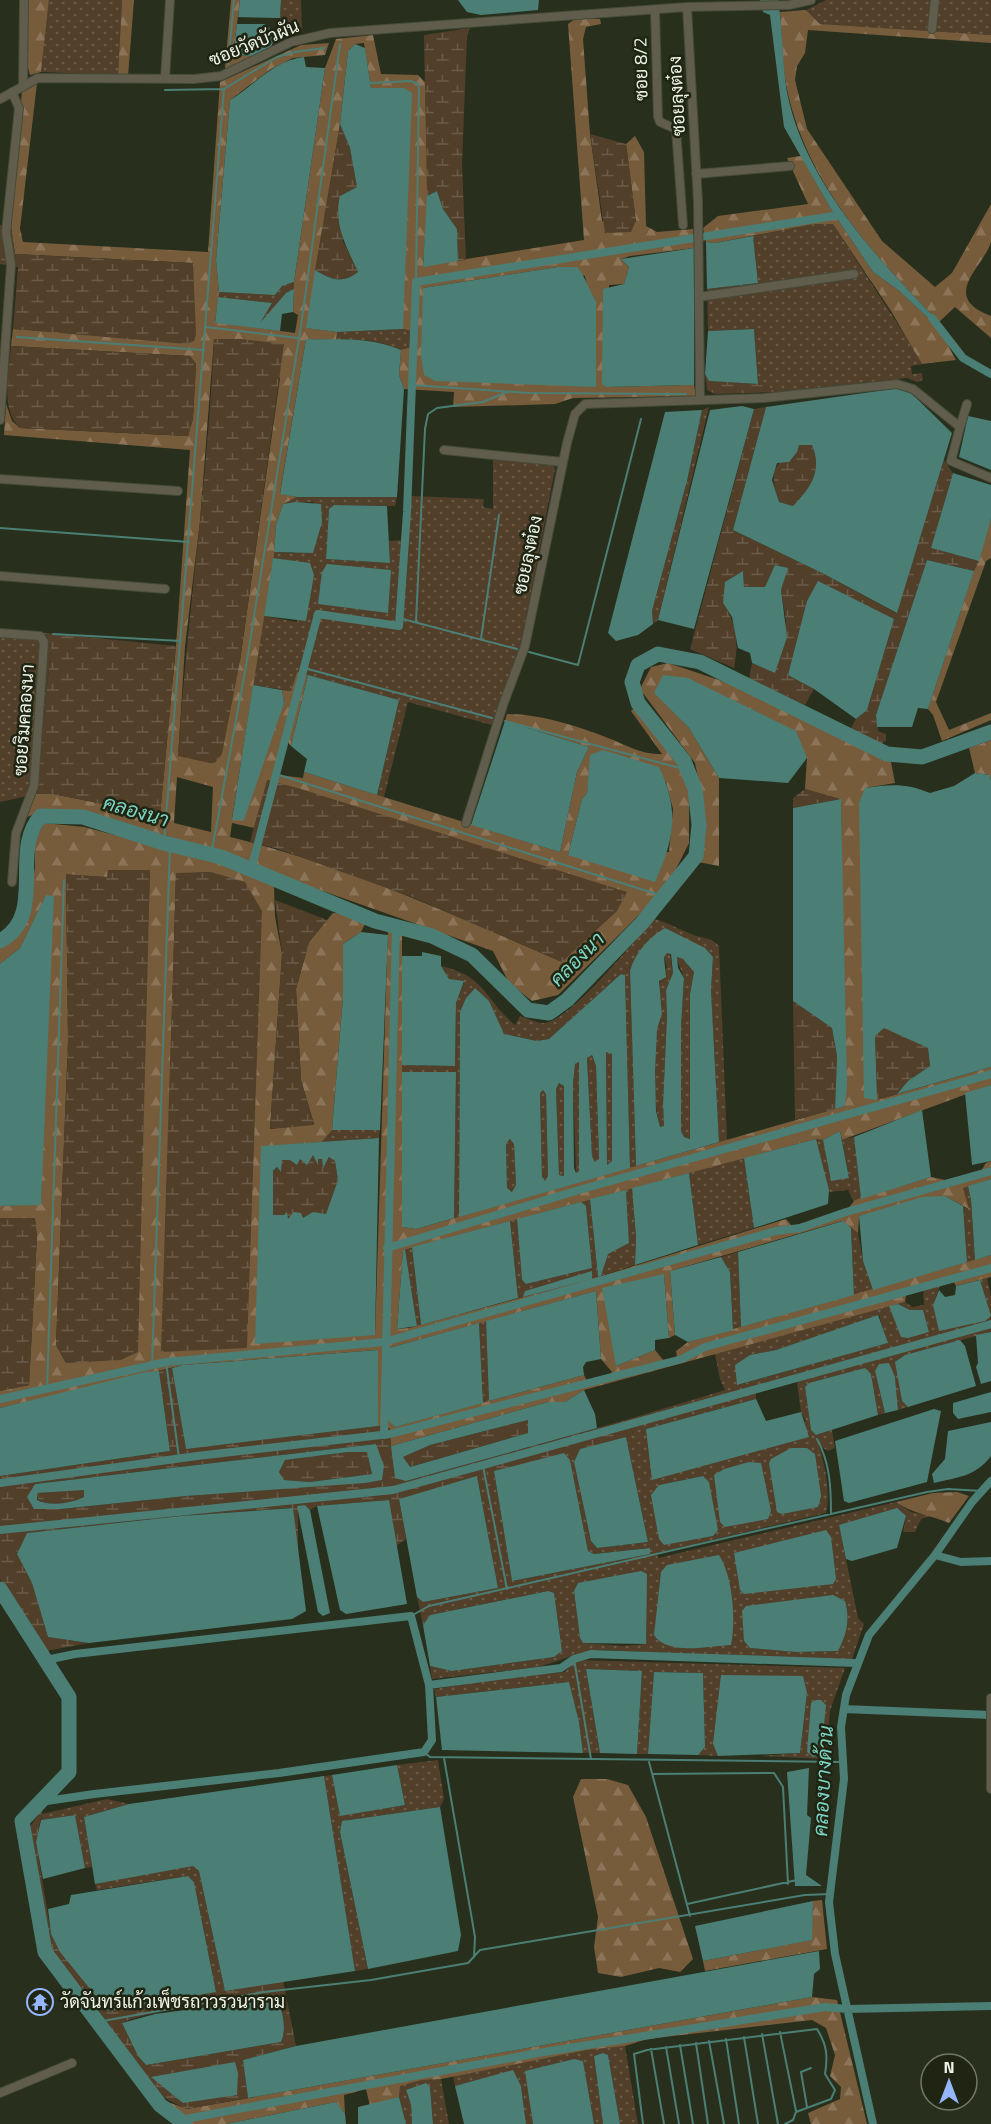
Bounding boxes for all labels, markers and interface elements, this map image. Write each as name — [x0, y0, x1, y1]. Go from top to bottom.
street label: ซอยวัดบัวผัน — [205, 12, 303, 73]
street label: ซอย 8/2 — [626, 37, 655, 101]
street label: ซอยลุงต๋อง — [661, 55, 692, 137]
street label: ซอยลุงต๋อง — [506, 513, 549, 597]
street label: ซอยริมคลองนา — [6, 663, 41, 777]
water label: คลองนา — [100, 786, 173, 835]
water label: คลองนา — [542, 924, 611, 993]
water label: คลองบางด้วน — [804, 1724, 841, 1837]
temple icon: วัดจันทร์แก้วเพ็ชรถาวรวนาราม — [25, 1987, 55, 2017]
place label: วัดจันทร์แก้วเพ็ชรถาวรวนาราม — [60, 1988, 285, 2015]
north arrow — [919, 2052, 979, 2112]
text: N — [943, 2055, 955, 2079]

